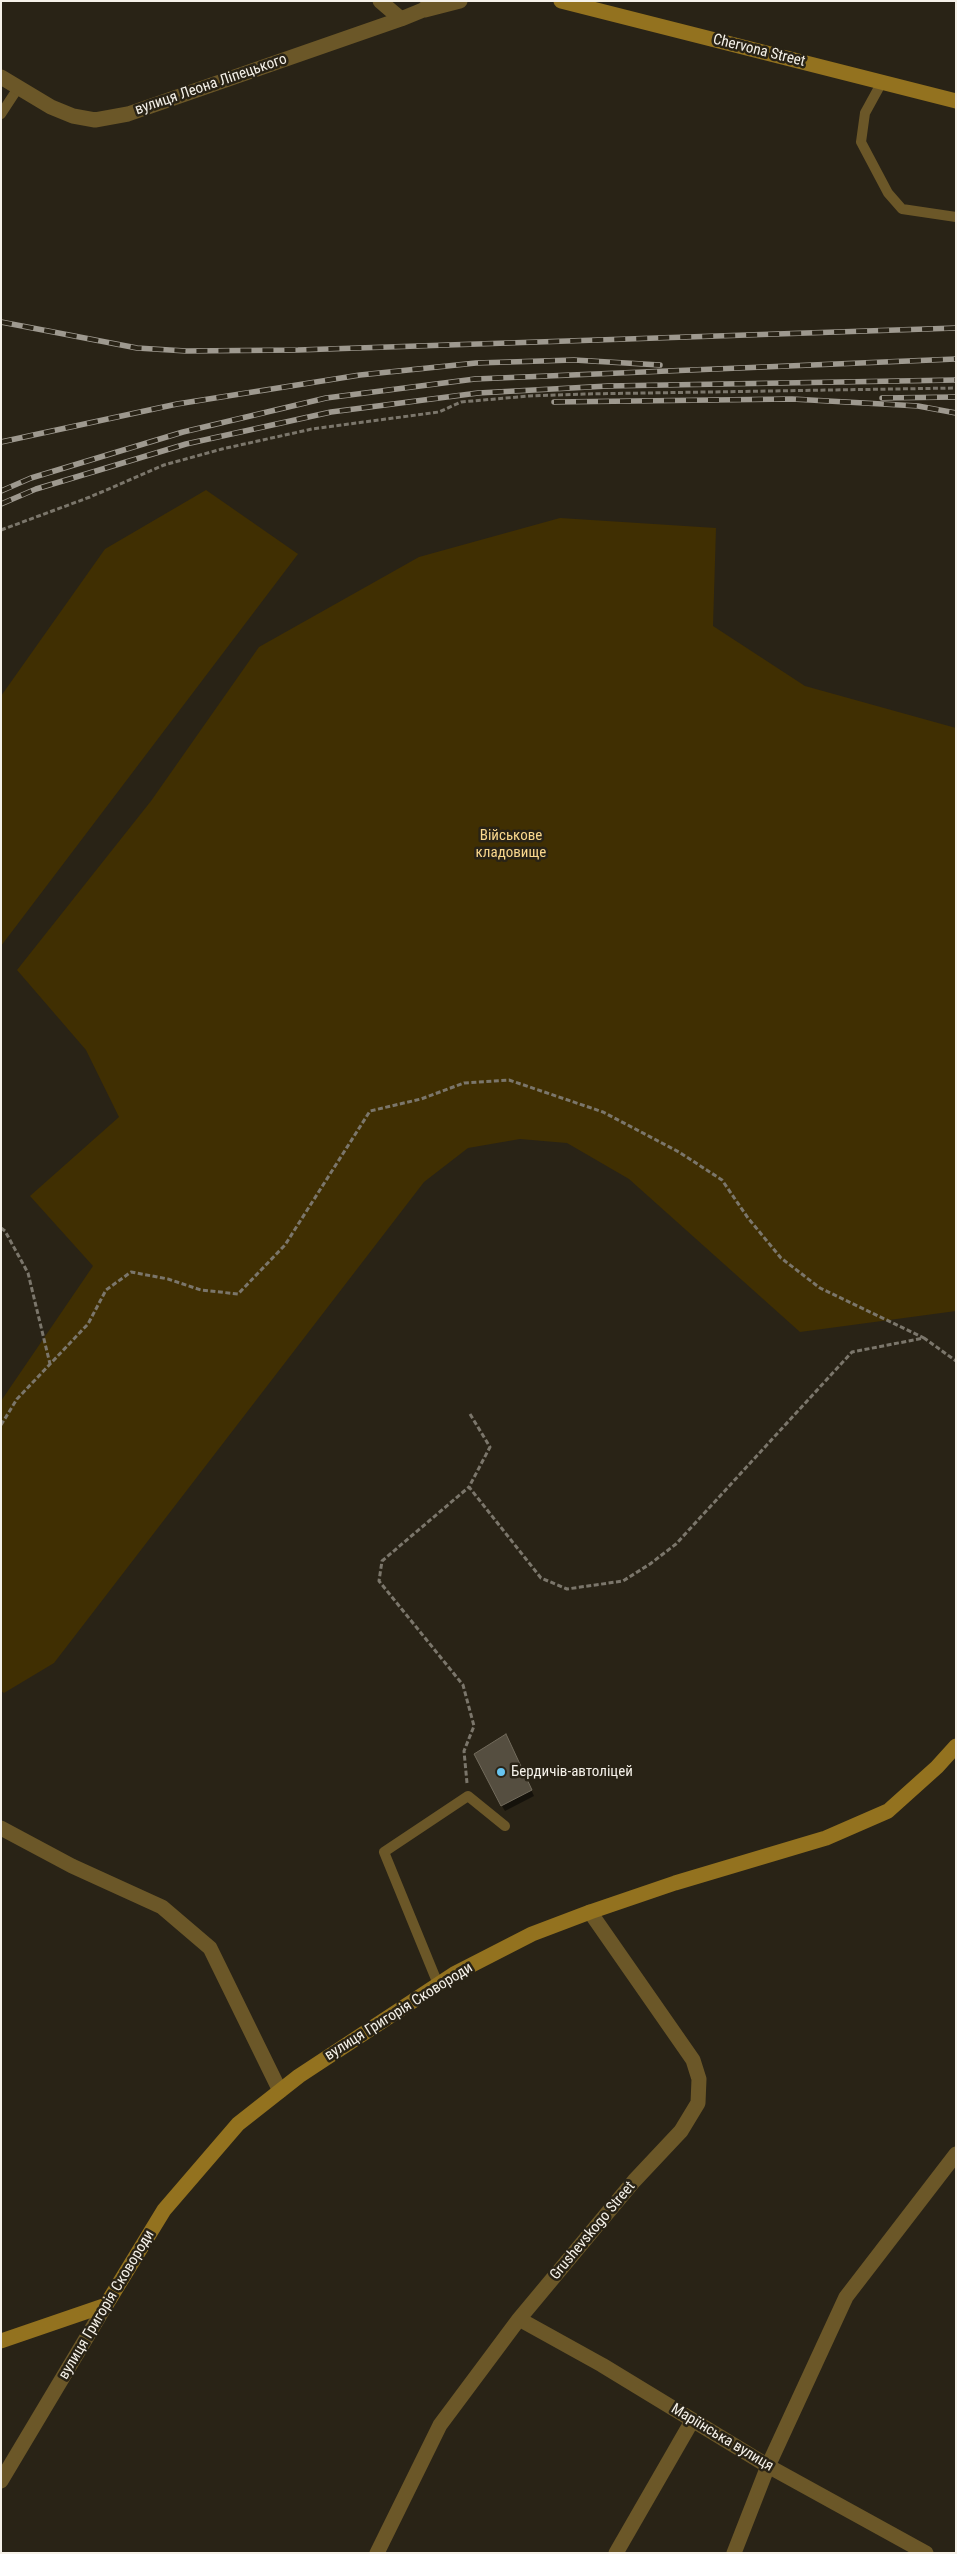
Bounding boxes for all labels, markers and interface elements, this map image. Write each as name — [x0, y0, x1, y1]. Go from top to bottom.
street label: Chervona Street — [711, 31, 807, 71]
street label: вулиця Леона Ліпецького — [133, 51, 289, 119]
park label: Військове кладовище — [476, 827, 546, 862]
place label: Бердичів-автоліцей — [511, 1763, 633, 1781]
marker: Бердичів-автоліцей — [495, 1766, 507, 1778]
street label: вулиця Григорія Сковороди — [322, 1959, 476, 2065]
street label: Grushevskogo Street — [547, 2178, 639, 2284]
street label: вулиця Григорія Сковороди — [55, 2227, 159, 2383]
street label: Маріїнська вулиця — [667, 2400, 777, 2476]

